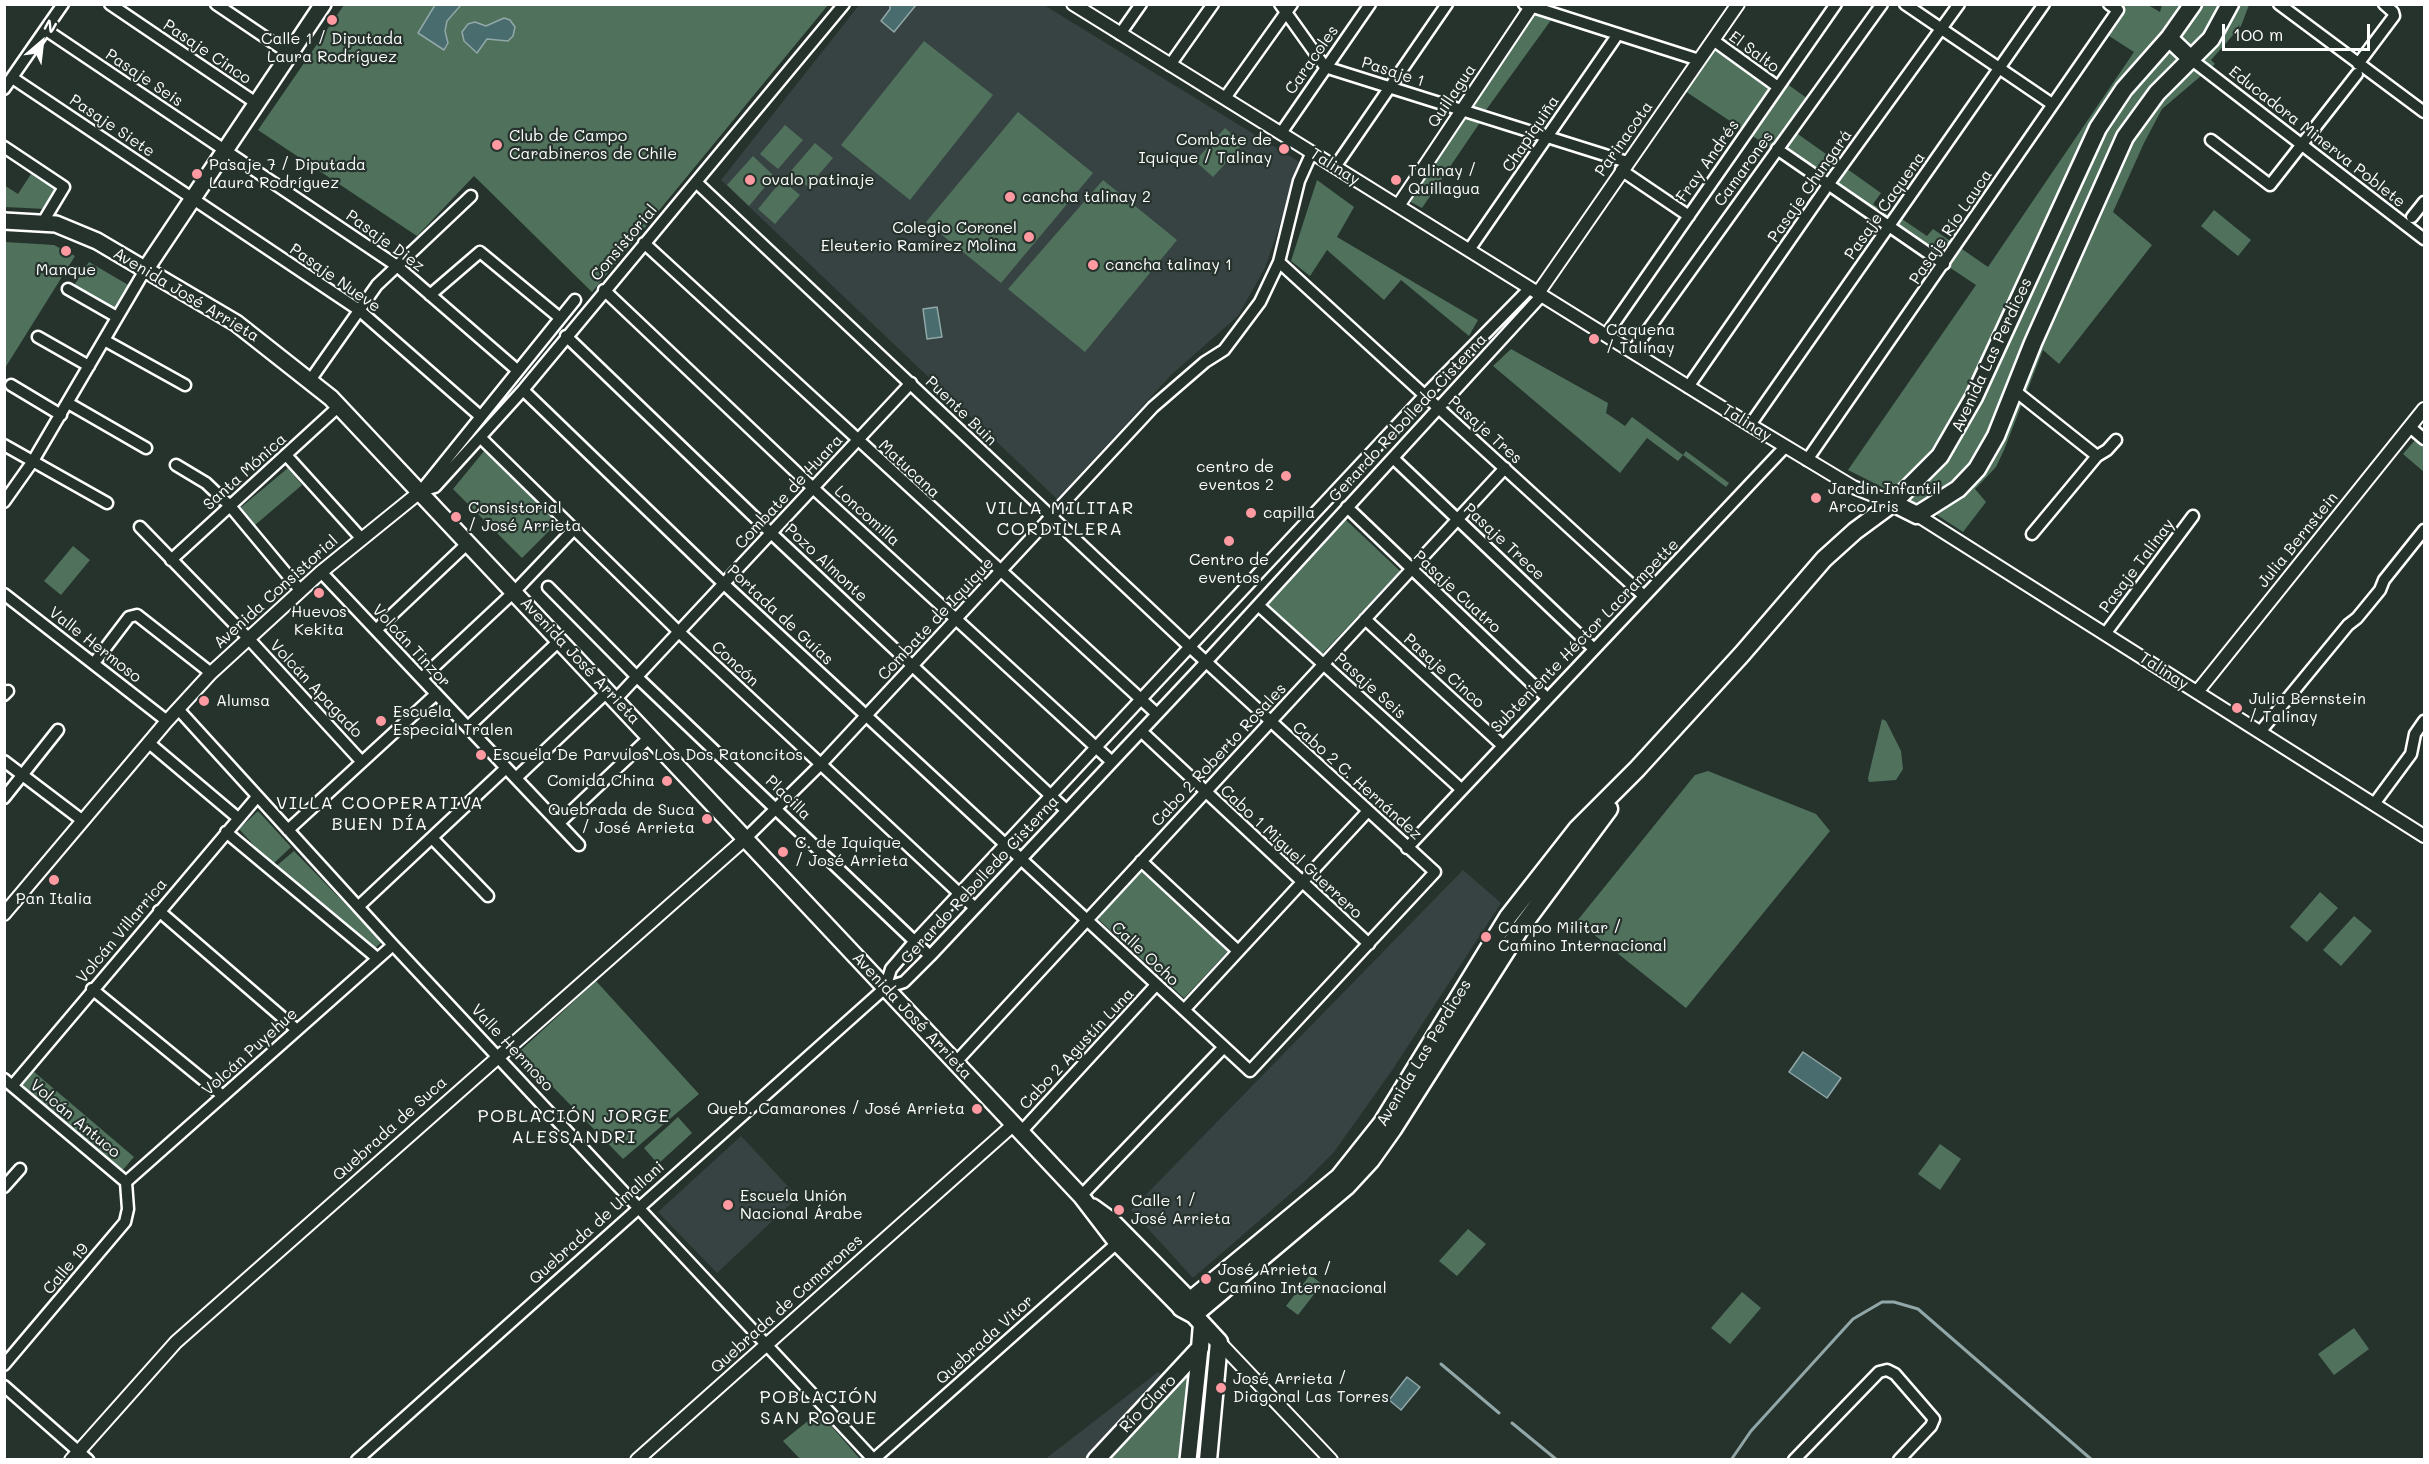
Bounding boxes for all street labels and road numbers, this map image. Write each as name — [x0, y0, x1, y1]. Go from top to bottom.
street label: Pasaje Cinco — [159, 16, 255, 88]
street label: Caracoles — [1281, 22, 1343, 98]
street label: El Salto — [1725, 27, 1783, 77]
street label: Pasaje Seis — [102, 45, 186, 111]
street label: Pasaje 1 — [1359, 53, 1427, 91]
street label: Quillagua — [1424, 61, 1480, 131]
street label: Educadora Minerva Poblete — [2225, 62, 2409, 212]
street label: Pasaje Siete — [66, 90, 158, 162]
street label: Chapiquiña — [1498, 92, 1564, 176]
street label: Parinacota — [1591, 98, 1657, 180]
street label: Fray Andrés — [1672, 116, 1744, 206]
street label: Pasaje Chungará — [1764, 126, 1856, 246]
street label: Camarones — [1710, 128, 1778, 210]
street label: Talinay — [1307, 144, 1363, 190]
street label: Pasaje Caquena — [1841, 148, 1929, 264]
street label: Pasaje Río Lauca — [1905, 166, 1997, 288]
street label: Consistorial — [587, 201, 661, 285]
street label: Pasaje Diez — [342, 206, 428, 276]
street label: Pasaje Nueve — [286, 240, 384, 316]
street label: Avenida José Arrieta — [110, 244, 262, 346]
street label: Avenida Las Perdices — [1948, 275, 2036, 435]
street label: Gerardo Rebolledo Cisterna — [1325, 330, 1491, 506]
street label: Puente Buin — [921, 372, 1001, 450]
street label: Pasaje Tres — [1444, 392, 1526, 468]
street label: Talinay — [1719, 400, 1775, 446]
street label: Santa Mónica — [199, 430, 291, 514]
street label: Combate de Huara — [731, 431, 847, 553]
street label: Matucana — [874, 436, 944, 502]
street label: Loncomilla — [830, 482, 904, 550]
street label: Julia Bernstein — [2254, 489, 2342, 591]
street label: Pasaje Trece — [1459, 499, 1549, 585]
street label: Pasaje Talinay — [2095, 515, 2179, 617]
street label: Pozo Almonte — [781, 520, 871, 606]
street label: Avenida Consistorial — [210, 531, 342, 653]
street label: Subteniente Héctor Lacrampette — [1487, 535, 1683, 737]
street label: Pasaje Cuatro — [1409, 547, 1505, 637]
street label: Combate de Iquique — [874, 554, 998, 684]
street label: Portada de Guías — [723, 561, 837, 669]
street label: Avenida José Arrieta — [516, 593, 644, 729]
street label: Volcán Tinzor — [368, 601, 454, 691]
street label: Valle Hermoso — [45, 603, 145, 687]
street label: Pasaje Cinco — [1400, 630, 1488, 712]
street label: Volcán Apagado — [266, 636, 366, 742]
street label: Concón — [707, 637, 763, 691]
street label: Talinay — [2136, 648, 2192, 694]
street label: Pasaje Seis — [1330, 649, 1410, 723]
street label: Cabo 2 Roberto Rosales — [1148, 679, 1290, 831]
street label: Cabo 2 C. Hernández — [1288, 718, 1426, 844]
street label: Placilla — [761, 772, 815, 824]
street label: Cabo 1 Miguel Guerrero — [1216, 781, 1366, 923]
street label: Gerardo Rebolledo Cisterna — [897, 792, 1063, 968]
street label: Volcán Villarrica — [73, 875, 171, 987]
street label: Calle Ocho — [1107, 918, 1183, 990]
street label: Avenida José Arrieta — [848, 948, 976, 1084]
street label: Avenida Las Perdices — [1373, 976, 1475, 1130]
street label: Cabo 2 Agustín Luna — [1016, 984, 1138, 1114]
street label: Valle Hermoso — [467, 1000, 557, 1096]
street label: Volcán Puyehue — [198, 1004, 302, 1100]
street label: Quebrada de Suca — [329, 1073, 451, 1185]
street label: Volcán Antuco — [26, 1076, 124, 1162]
street label: Quebrada de Umallani — [526, 1157, 668, 1289]
street label: Quebrada de Camarones — [707, 1231, 867, 1377]
street label: Calle 19 — [39, 1239, 93, 1299]
street label: Quebrada Vitor — [932, 1291, 1038, 1389]
street label: Río Claro — [1116, 1371, 1180, 1437]

